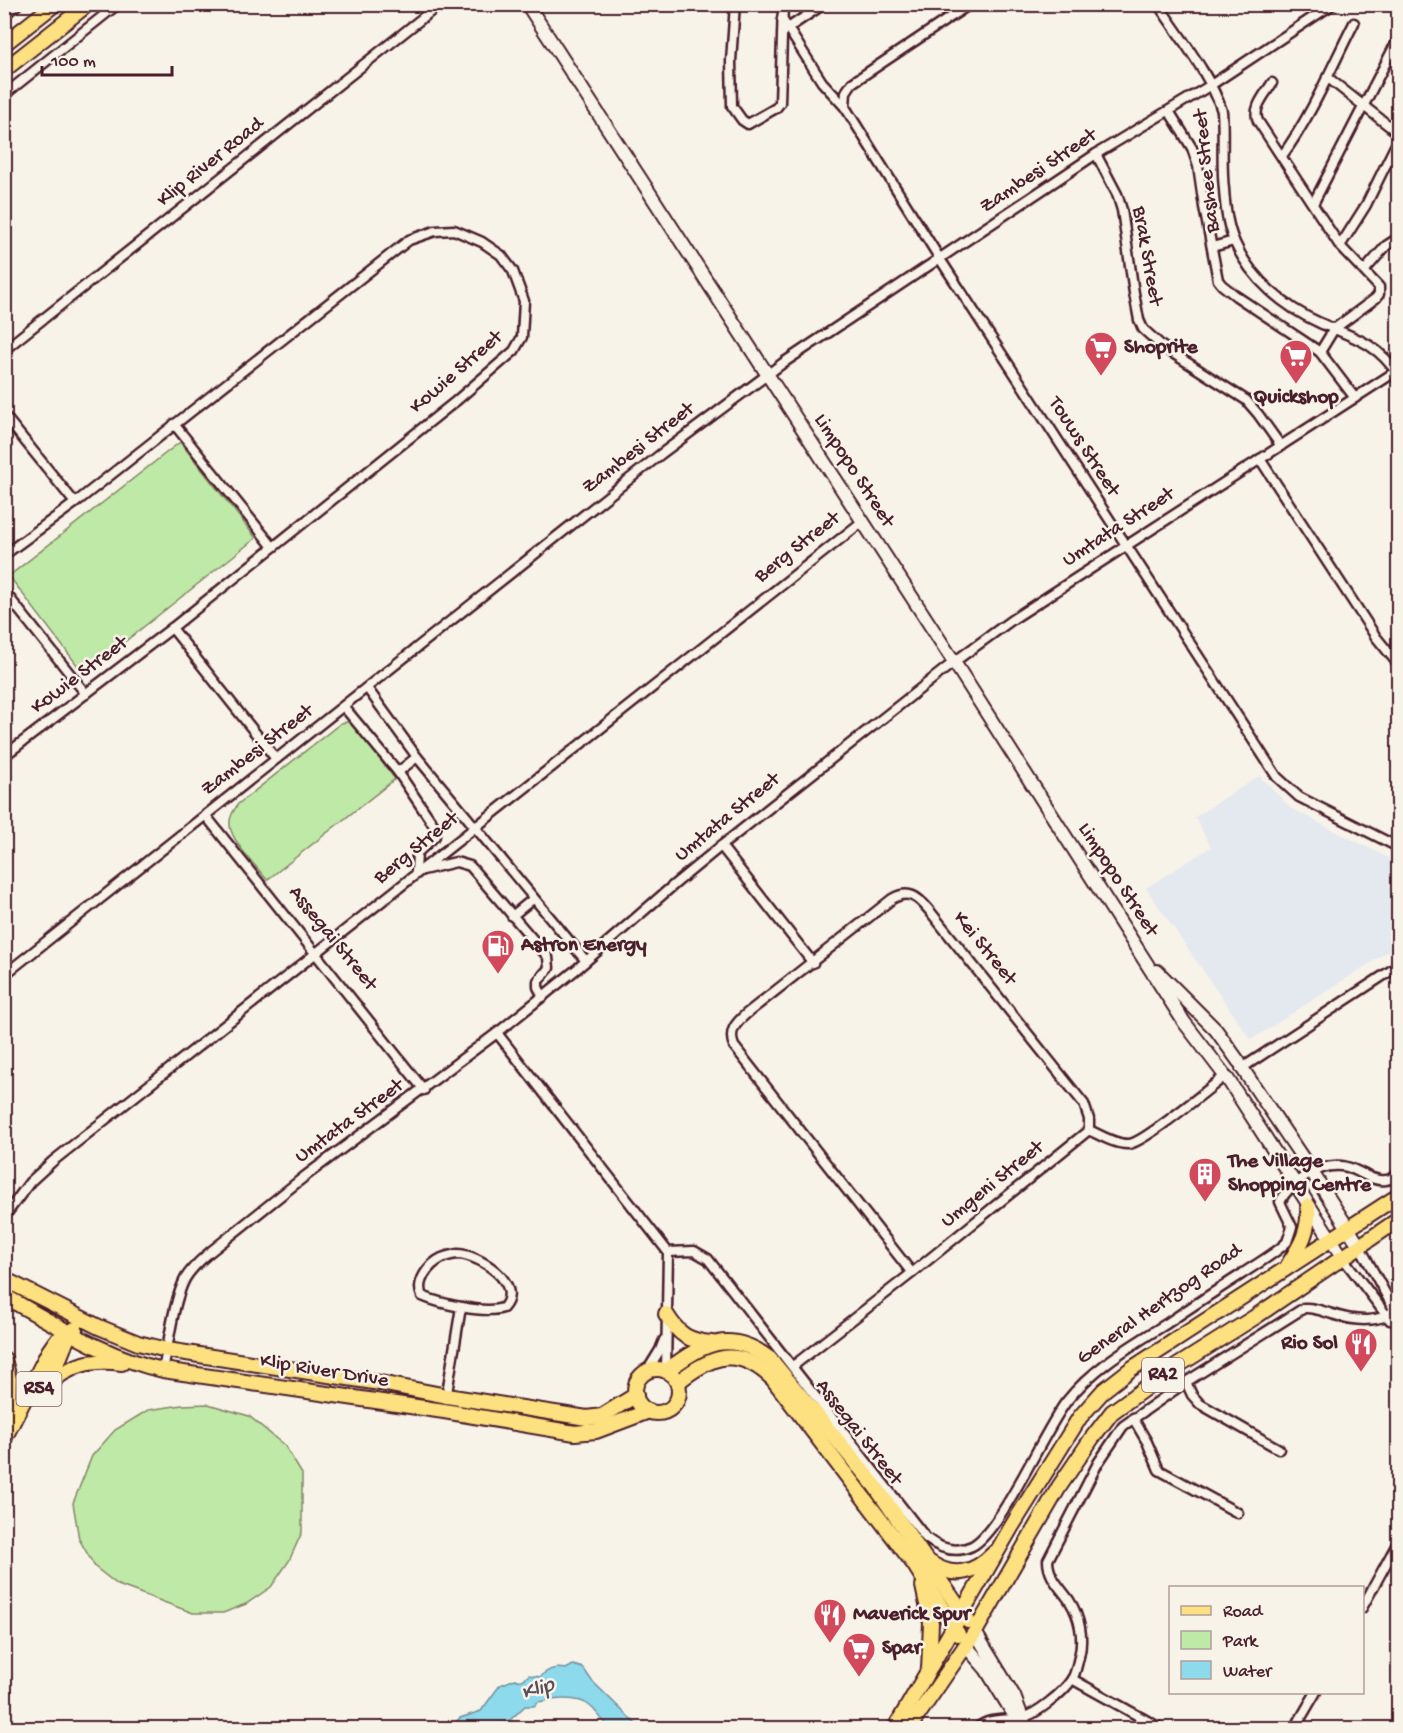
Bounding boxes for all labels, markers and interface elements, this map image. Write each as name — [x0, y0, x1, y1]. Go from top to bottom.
scale bar — [42, 39, 172, 77]
text: 100 m — [50, 52, 96, 73]
street label: Bashee Street — [1189, 106, 1227, 235]
street label: Klip River Road — [153, 111, 271, 214]
street label: Zambesi Street — [976, 122, 1104, 220]
street label: Brak Street — [1125, 204, 1167, 310]
street label: Kowie Street — [405, 324, 510, 420]
supermarket icon: Shoprite — [1083, 330, 1119, 377]
place label: Shoprite — [1124, 336, 1199, 361]
supermarket icon: Quickshop — [1278, 338, 1314, 385]
place label: Quickshop — [1253, 386, 1339, 411]
street label: Touws Street — [1041, 392, 1126, 504]
street label: Zambesi Street — [578, 396, 702, 501]
street label: Limpopo Street — [807, 409, 900, 535]
street label: Umtata Street — [1058, 481, 1182, 573]
street label: Berg Street — [749, 505, 848, 590]
street label: Kowie Street — [27, 630, 135, 721]
street label: Zambesi Street — [197, 698, 321, 803]
street label: Umtata Street — [670, 766, 788, 868]
street label: Berg Street — [369, 806, 466, 891]
street label: Limpopo Street — [1071, 818, 1164, 944]
street label: Assegai Street — [282, 881, 383, 998]
street label: Kei Street — [947, 907, 1023, 993]
fuel station icon: Astron Energy — [480, 928, 516, 975]
place label: Astron Energy — [520, 934, 647, 959]
street label: Umtata Street — [291, 1073, 411, 1170]
street label: Umgeni Street — [936, 1134, 1051, 1234]
place label: The Village Shopping Centre — [1226, 1150, 1372, 1199]
building icon: The Village Shopping Centre — [1187, 1156, 1223, 1203]
street label: General Hertzog Road — [1073, 1238, 1249, 1371]
restaurant icon: Rio Sol — [1343, 1326, 1379, 1373]
place label: Rio Sol — [1280, 1332, 1338, 1357]
street label: Klip River Drive — [258, 1349, 391, 1395]
road number: R42 — [1142, 1358, 1184, 1392]
road number: R54 — [16, 1372, 62, 1406]
street label: Assegai Street — [809, 1375, 909, 1493]
legend — [1169, 1586, 1364, 1694]
restaurant icon: Maverick Spur — [812, 1597, 848, 1644]
text: Road — [1223, 1602, 1264, 1623]
place label: Maverick Spur — [853, 1603, 973, 1628]
supermarket icon: Spar — [841, 1631, 877, 1678]
text: Park — [1222, 1632, 1259, 1653]
place label: Spar — [882, 1637, 924, 1662]
text: Water — [1223, 1662, 1273, 1683]
water label: Klip — [519, 1672, 558, 1707]

